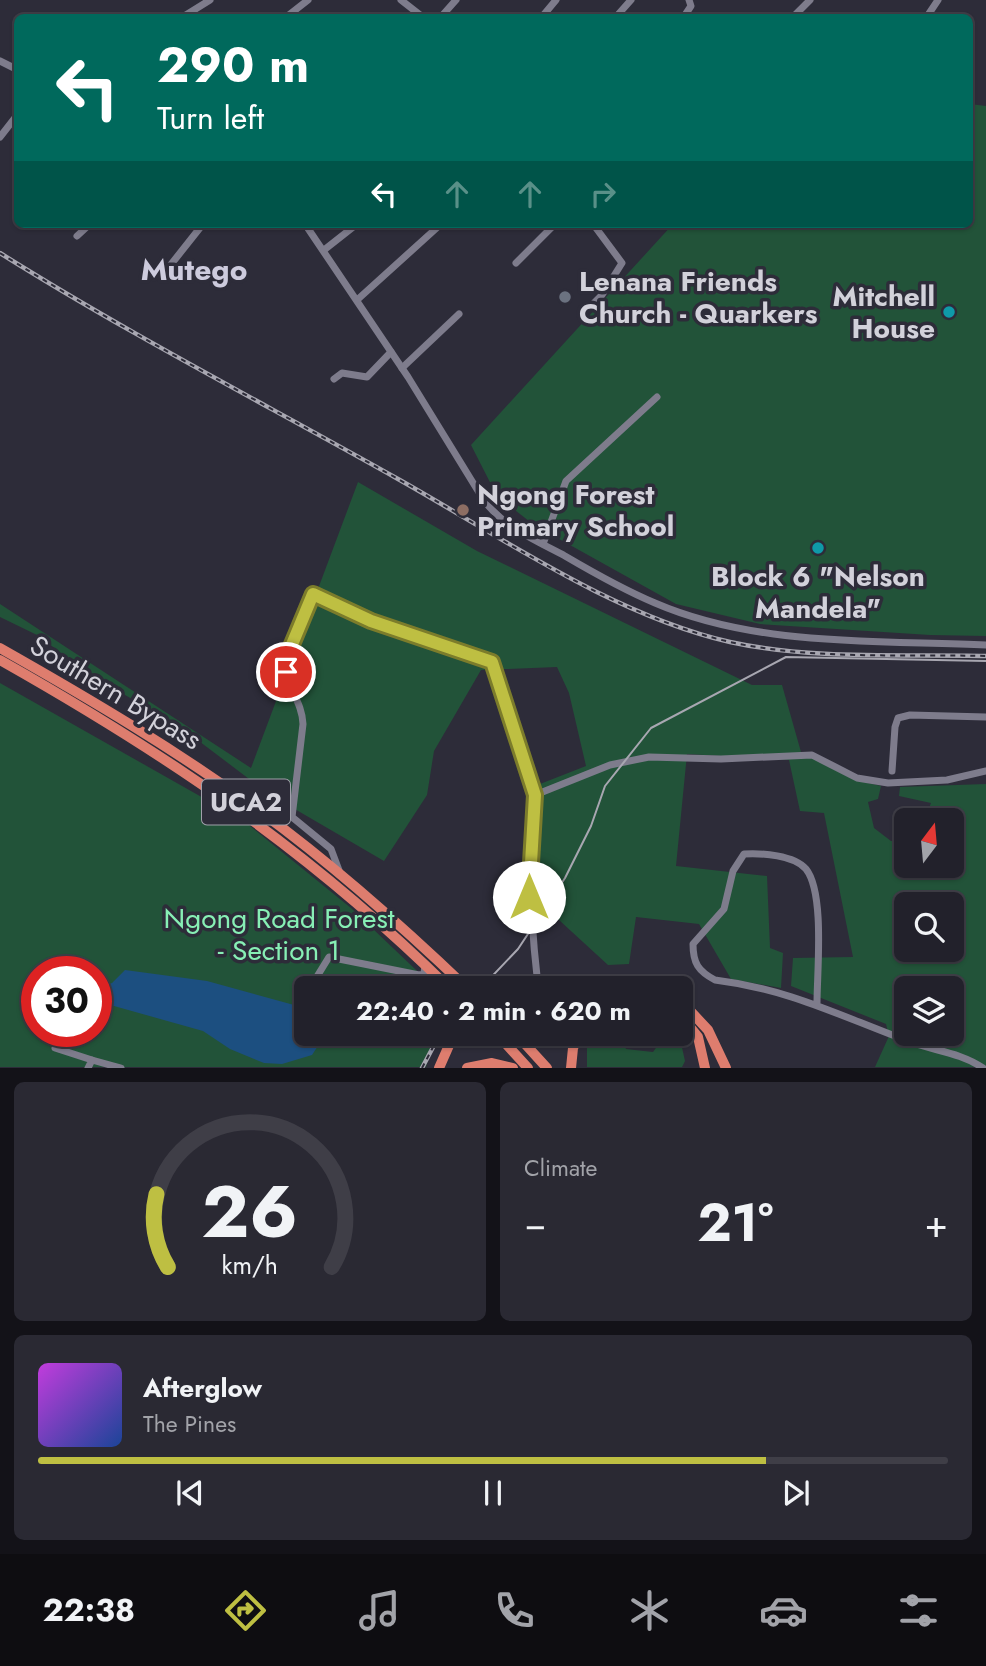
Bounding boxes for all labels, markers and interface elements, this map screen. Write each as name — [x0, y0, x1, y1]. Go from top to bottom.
text: 290 m — [157, 30, 309, 100]
icon: left — [42, 42, 133, 133]
text: Turn left — [157, 95, 264, 141]
icon: left — [365, 175, 403, 213]
icon: ahead — [438, 175, 476, 213]
icon: ahead — [511, 175, 549, 213]
icon: right — [584, 175, 622, 213]
district label: Mutego — [141, 248, 247, 291]
place label: Lenana Friends Church - Quarkers — [579, 261, 818, 334]
place label: Mitchell House — [832, 276, 935, 349]
marker: Lenana Friends Church - Quarkers — [557, 289, 573, 305]
marker: Mitchell House — [941, 304, 957, 320]
place label: Ngong Forest Primary School — [477, 474, 674, 547]
marker: Ngong Forest Primary School — [455, 502, 471, 518]
marker: Block 6 "Nelson Mandela" — [810, 540, 826, 556]
place label: Block 6 "Nelson Mandela" — [711, 556, 925, 629]
street label: Southern Bypass — [22, 625, 209, 760]
pin — [256, 642, 316, 702]
icon: arrive — [267, 653, 305, 691]
road number: UCA2 — [202, 780, 290, 824]
north arrow — [894, 808, 964, 878]
map controls — [894, 808, 964, 1046]
position arrow — [492, 860, 566, 934]
button: search — [894, 892, 964, 962]
park label: Ngong Road Forest - Section 1 — [164, 898, 395, 971]
speed limit sign: 30 — [21, 956, 112, 1047]
button: layers — [894, 976, 964, 1046]
text: 22:40 · 2 min · 620 m — [356, 992, 631, 1030]
text: Climate — [524, 1151, 597, 1185]
text: 26 — [202, 1160, 298, 1265]
text: 21° — [698, 1185, 774, 1261]
text: − — [524, 1196, 546, 1251]
text: + — [925, 1196, 948, 1251]
text: km/h — [222, 1247, 278, 1283]
text: Afterglow — [143, 1369, 262, 1407]
text: The Pines — [143, 1407, 236, 1441]
icon: previous — [171, 1474, 209, 1512]
icon: pause — [474, 1474, 512, 1512]
icon: next — [777, 1474, 815, 1512]
icon: directions — [221, 1586, 270, 1635]
icon: music — [355, 1586, 404, 1635]
icon: phone — [490, 1586, 539, 1635]
icon: climate — [625, 1586, 674, 1635]
icon: car — [759, 1586, 808, 1635]
icon: filters — [894, 1586, 943, 1635]
text: 22:38 — [43, 1587, 135, 1633]

